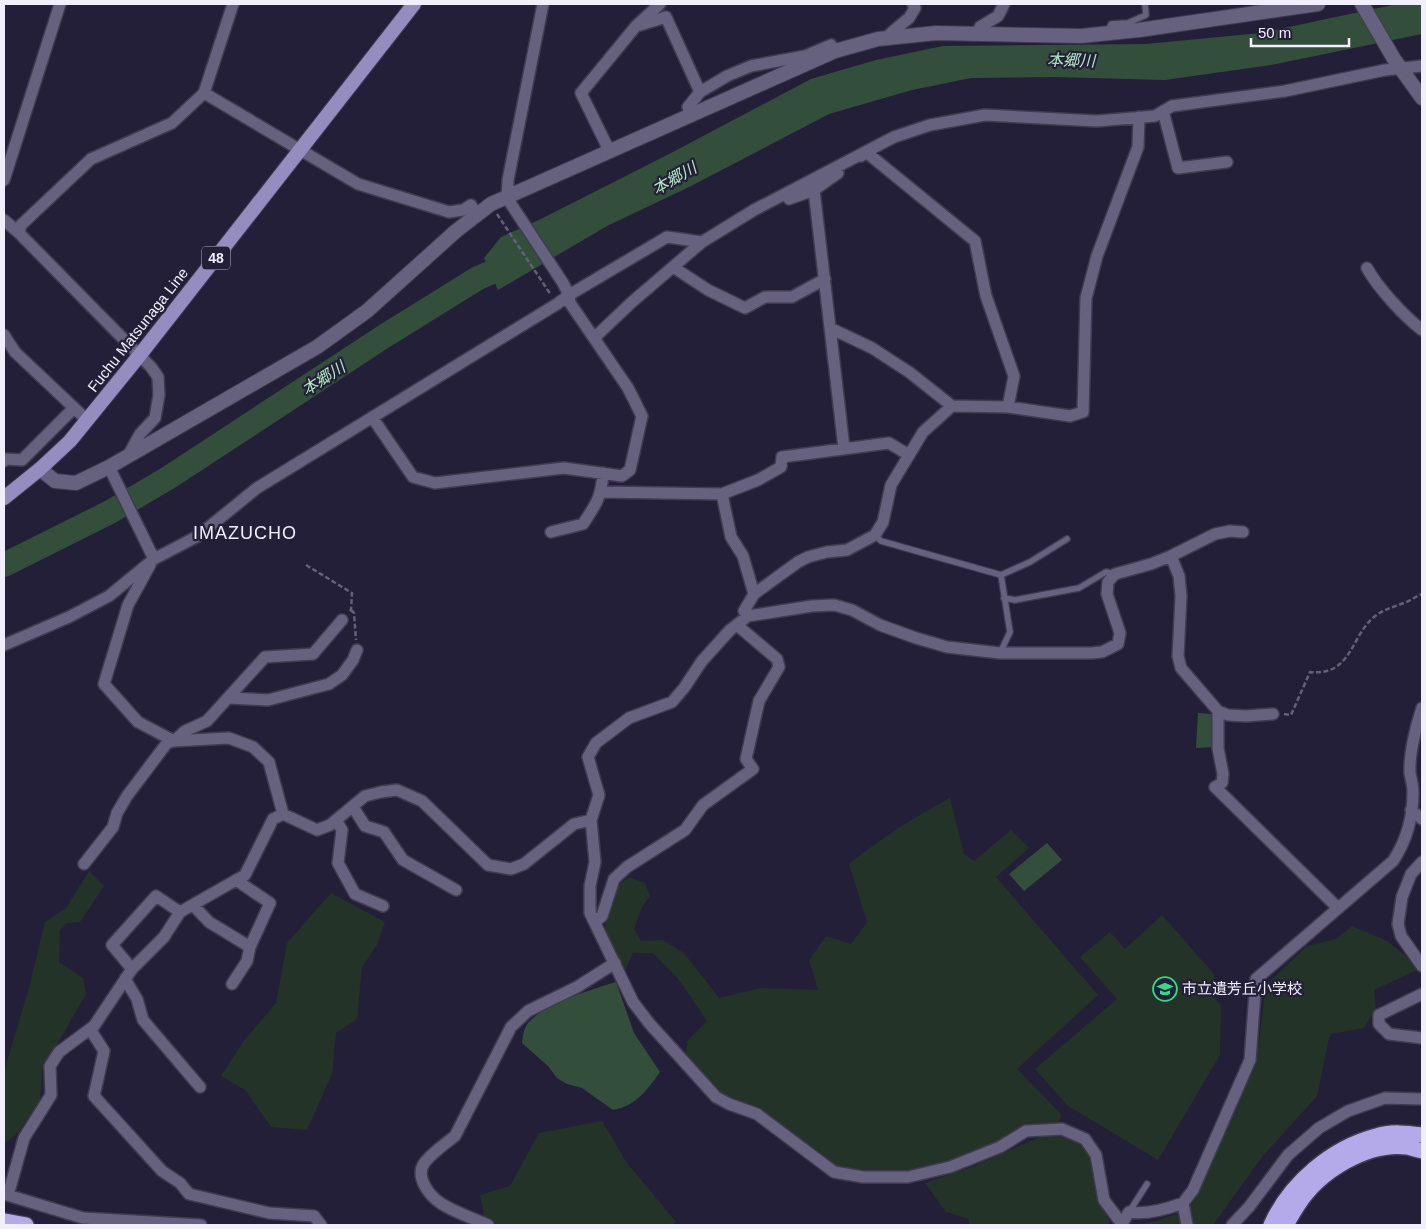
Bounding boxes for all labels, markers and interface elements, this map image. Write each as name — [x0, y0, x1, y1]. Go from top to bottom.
scale bar — [1251, 15, 1348, 47]
text: 50 m — [1258, 24, 1291, 41]
water label: 本郷川 — [1047, 52, 1097, 69]
water label: 本郷川 — [649, 158, 701, 198]
road number: 48 — [202, 247, 230, 270]
street label: Fuchu Matsunaga Line — [84, 264, 191, 395]
water label: 本郷川 — [299, 357, 350, 399]
district label: IMAZUCHO — [193, 523, 297, 543]
school or university icon: 市立遺芳丘小学校 — [1152, 976, 1178, 1002]
place label: 市立遺芳丘小学校 — [1182, 980, 1302, 997]

